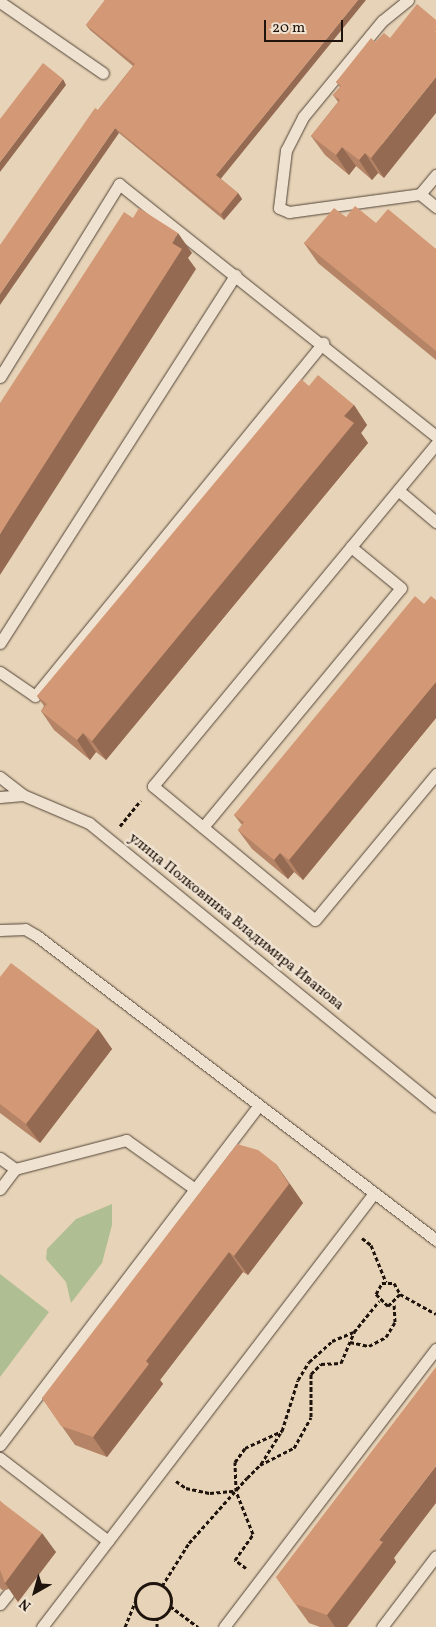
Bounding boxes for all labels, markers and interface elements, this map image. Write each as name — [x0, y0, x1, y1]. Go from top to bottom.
scale bar — [266, 10, 345, 42]
text: 20 m — [272, 18, 305, 39]
street label: улица Полковника Владимира Иванова — [125, 829, 347, 1015]
north arrow — [10, 1567, 60, 1617]
text: N — [16, 1594, 35, 1615]

